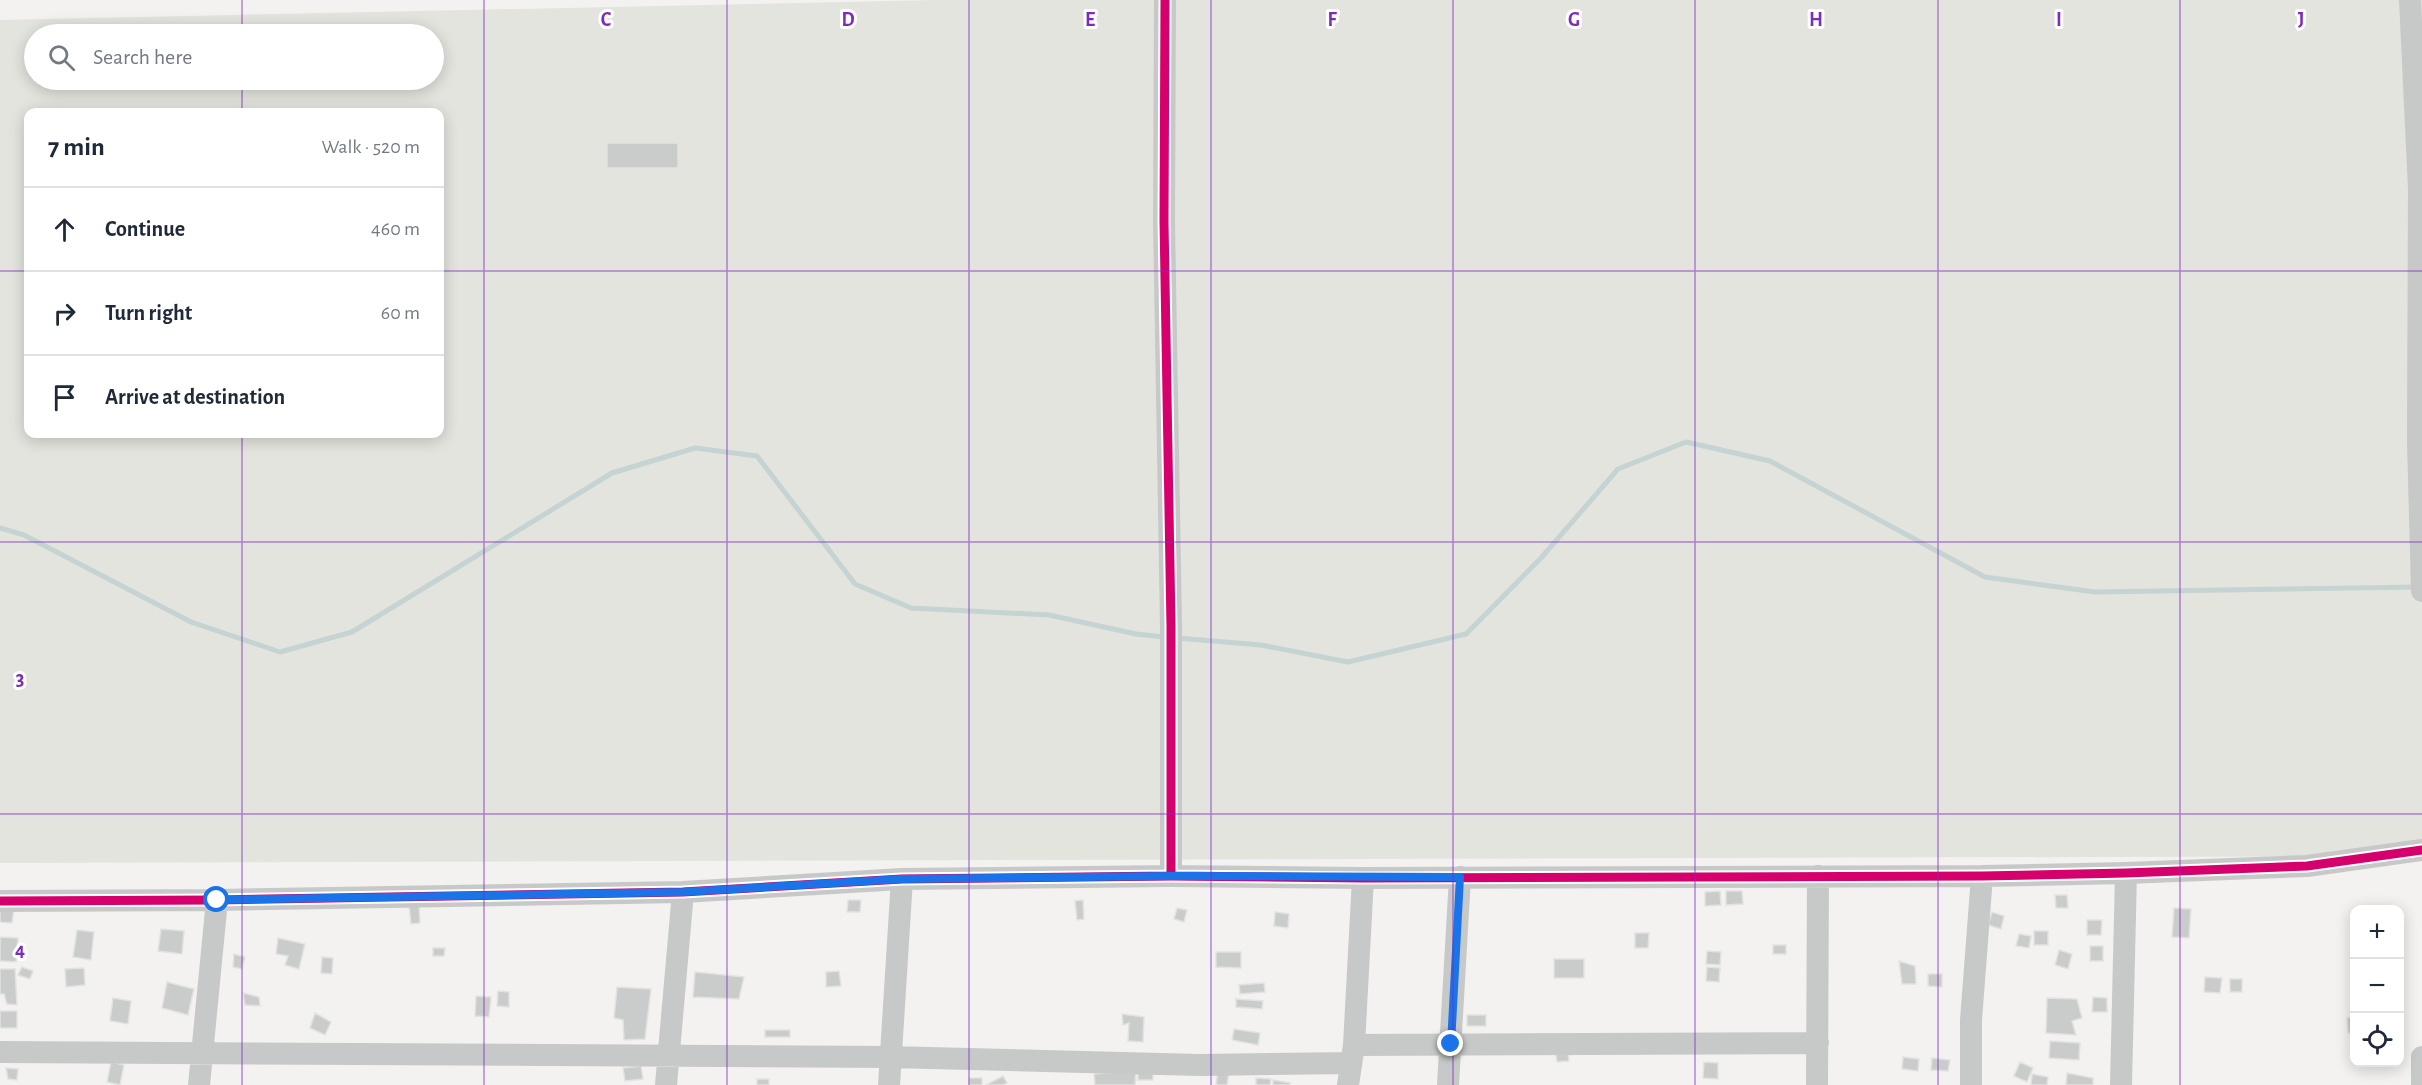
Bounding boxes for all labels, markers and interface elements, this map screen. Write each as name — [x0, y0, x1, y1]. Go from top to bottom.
text: C — [601, 10, 612, 30]
text: D — [841, 10, 855, 30]
text: E — [1085, 10, 1095, 30]
text: F — [1327, 10, 1337, 30]
text: G — [1568, 10, 1580, 30]
text: H — [1809, 10, 1823, 30]
text: I — [2056, 10, 2062, 30]
text: J — [2298, 10, 2304, 30]
search box — [24, 24, 444, 90]
icon: search — [45, 41, 78, 74]
text: Search here — [93, 46, 192, 68]
text: 7 min — [48, 134, 105, 160]
text: Walk · 520 m — [321, 137, 420, 157]
icon: ahead — [48, 213, 81, 246]
text: Continue — [105, 218, 185, 240]
text: 460 m — [371, 219, 420, 239]
icon: right — [48, 297, 81, 330]
text: Turn right — [105, 302, 192, 324]
text: 60 m — [381, 303, 420, 323]
icon: arrive — [48, 381, 81, 414]
text: Arrive at destination — [105, 386, 285, 408]
text: 3 — [16, 669, 24, 689]
route start — [203, 886, 229, 912]
map controls — [2350, 905, 2404, 1067]
button: + — [2350, 905, 2404, 959]
text: 4 — [15, 940, 25, 960]
button: − — [2350, 959, 2404, 1013]
button: locate — [2350, 1013, 2404, 1067]
route end — [1437, 1030, 1463, 1056]

